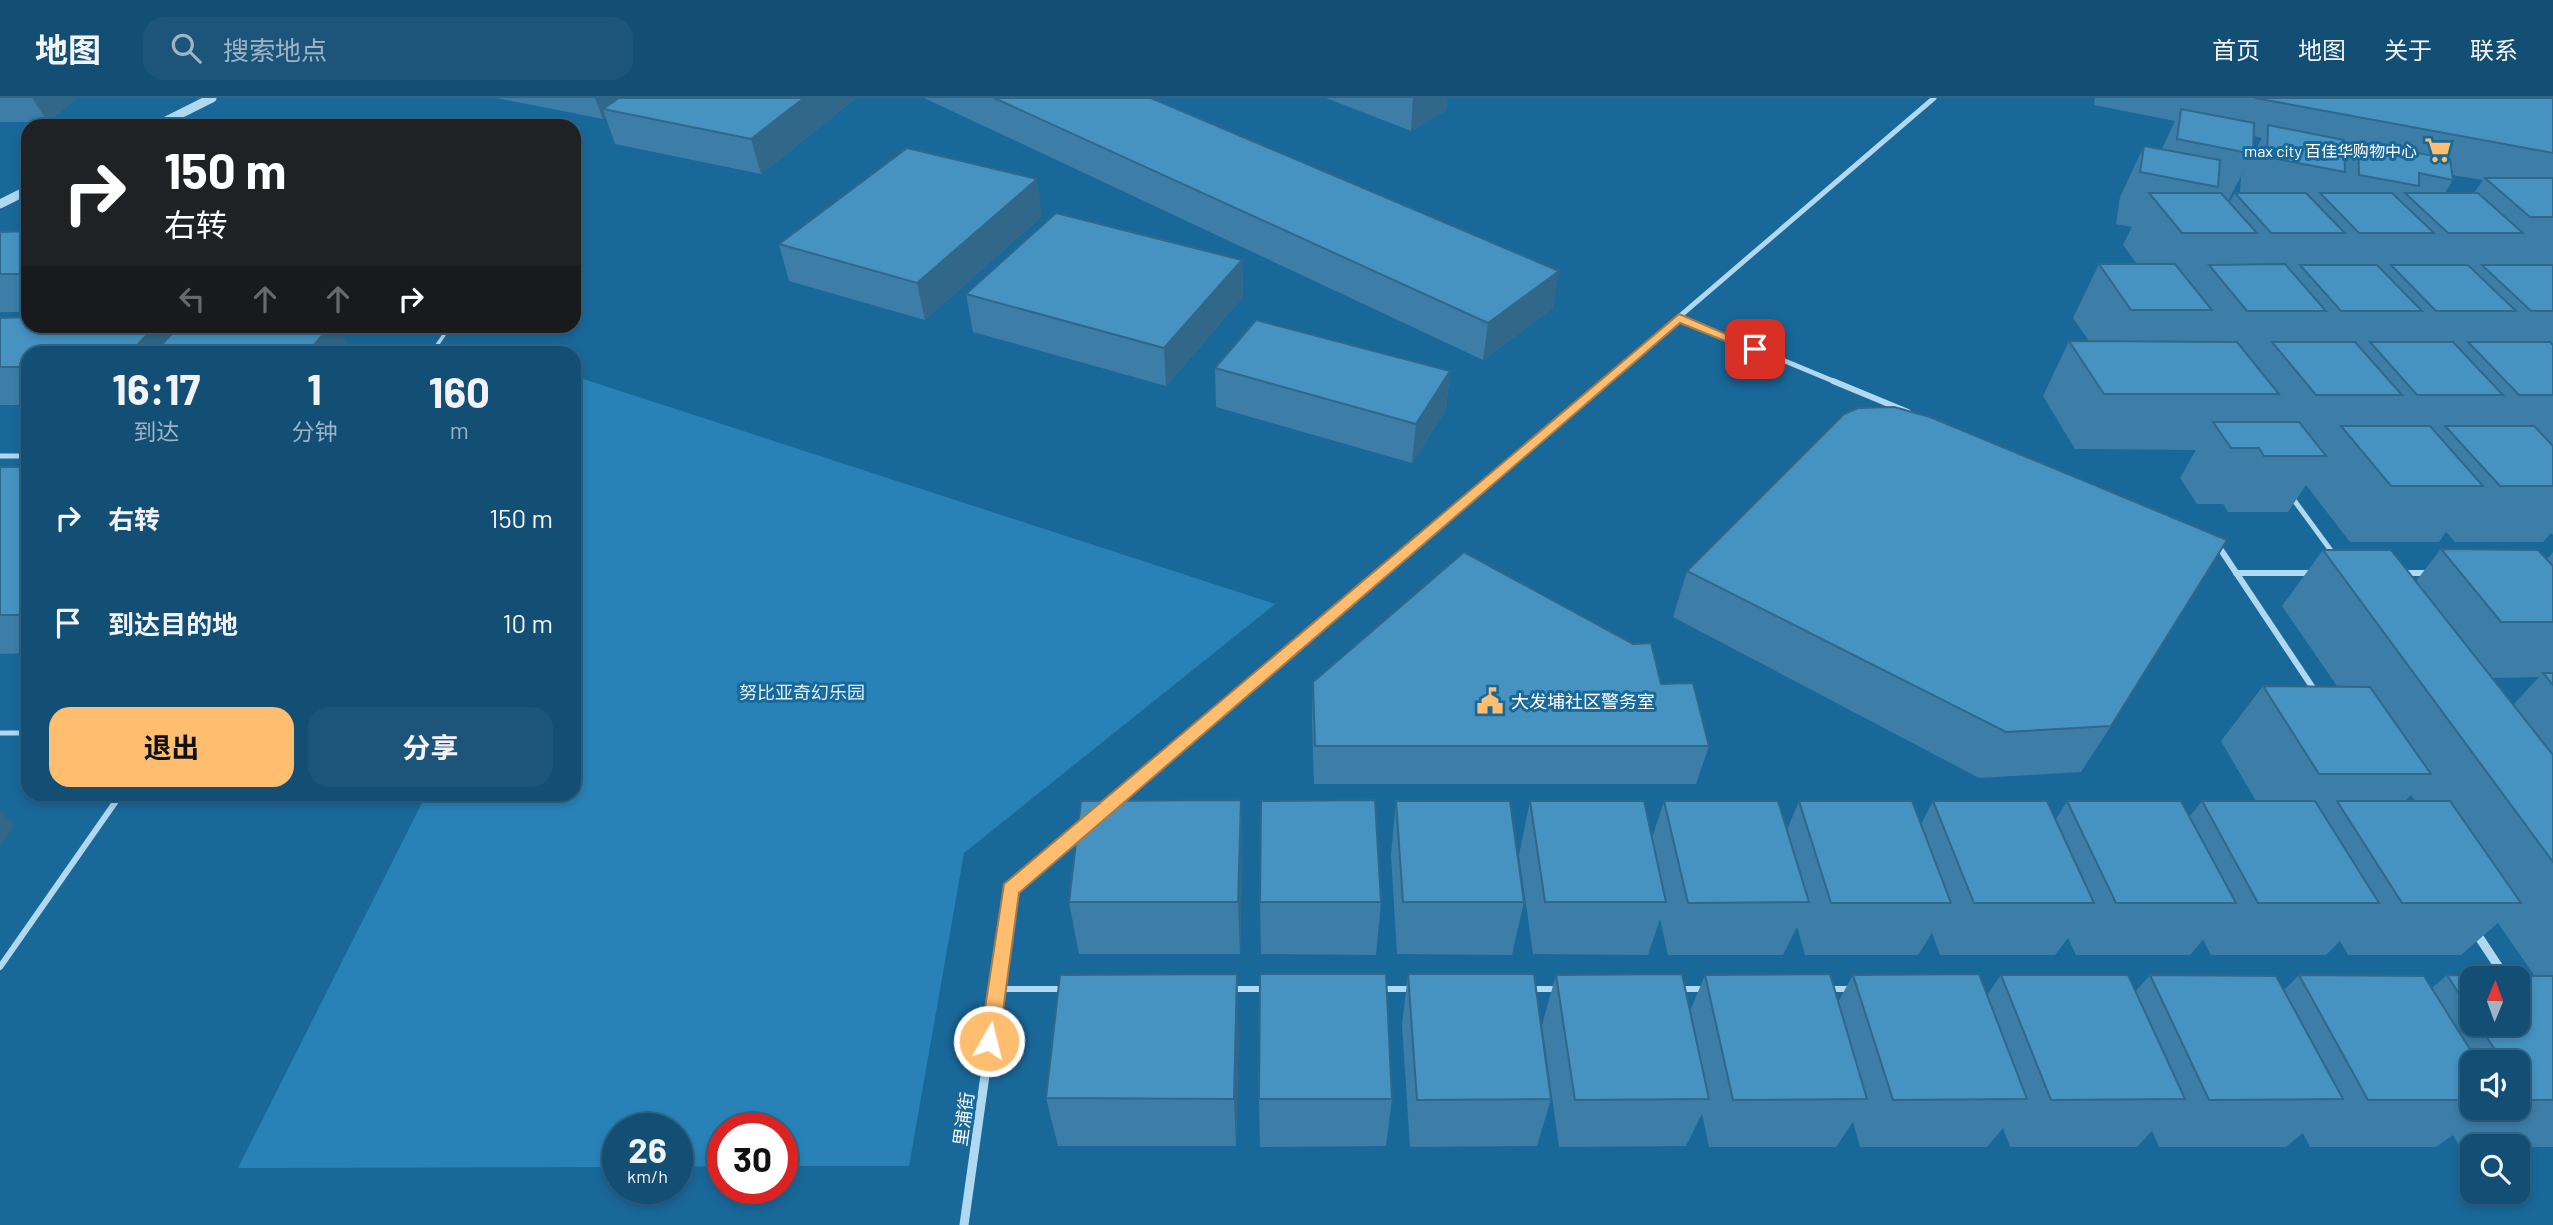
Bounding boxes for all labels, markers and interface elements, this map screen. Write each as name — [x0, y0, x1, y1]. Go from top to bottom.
search box — [143, 17, 633, 80]
text: 地图 — [35, 29, 101, 69]
icon: search — [167, 29, 205, 67]
text: 搜索地点 — [223, 34, 327, 65]
text: 首页 — [2212, 35, 2260, 64]
text: 地图 — [2298, 35, 2346, 64]
text: 关于 — [2384, 35, 2432, 64]
text: 联系 — [2470, 35, 2518, 64]
supermarket icon: max city 百佳华购物中心 — [2423, 135, 2453, 165]
text: 150 m — [164, 140, 286, 199]
place label: max city 百佳华购物中心 — [2244, 141, 2417, 160]
icon: right — [49, 147, 140, 238]
text: 右转 — [164, 205, 228, 243]
icon: left — [173, 280, 211, 318]
icon: ahead — [246, 280, 284, 318]
icon: ahead — [319, 280, 357, 318]
icon: right — [392, 280, 430, 318]
pin — [1725, 319, 1785, 379]
icon: arrive — [1736, 330, 1774, 368]
text: 16:17 — [112, 363, 200, 413]
text: 1 — [307, 363, 322, 413]
text: 160 — [429, 366, 490, 416]
text: m — [450, 416, 469, 444]
text: 到达 — [133, 417, 179, 445]
text: 分钟 — [292, 417, 338, 445]
icon: right — [49, 499, 87, 537]
text: 150 m — [489, 502, 553, 533]
text: 右转 — [108, 503, 160, 534]
icon: arrive — [49, 604, 87, 642]
text: 10 m — [503, 607, 553, 638]
text: 到达目的地 — [108, 608, 238, 639]
park label: 努比亚奇幻乐园 — [739, 681, 865, 703]
public building icon: 大发埔社区警务室 — [1475, 686, 1505, 716]
place label: 大发埔社区警务室 — [1511, 690, 1655, 712]
button: 退出 — [49, 707, 294, 787]
button: 分享 — [308, 707, 553, 787]
north arrow — [2460, 966, 2530, 1036]
map controls — [2460, 966, 2530, 1204]
position arrow — [952, 1004, 1026, 1078]
button: sound — [2460, 1050, 2530, 1120]
street label: 里浦街 — [948, 1091, 978, 1147]
speed limit sign: 30 — [707, 1113, 798, 1204]
text: 26 — [628, 1128, 667, 1170]
button: search — [2460, 1134, 2530, 1204]
text: km/h — [627, 1165, 668, 1187]

